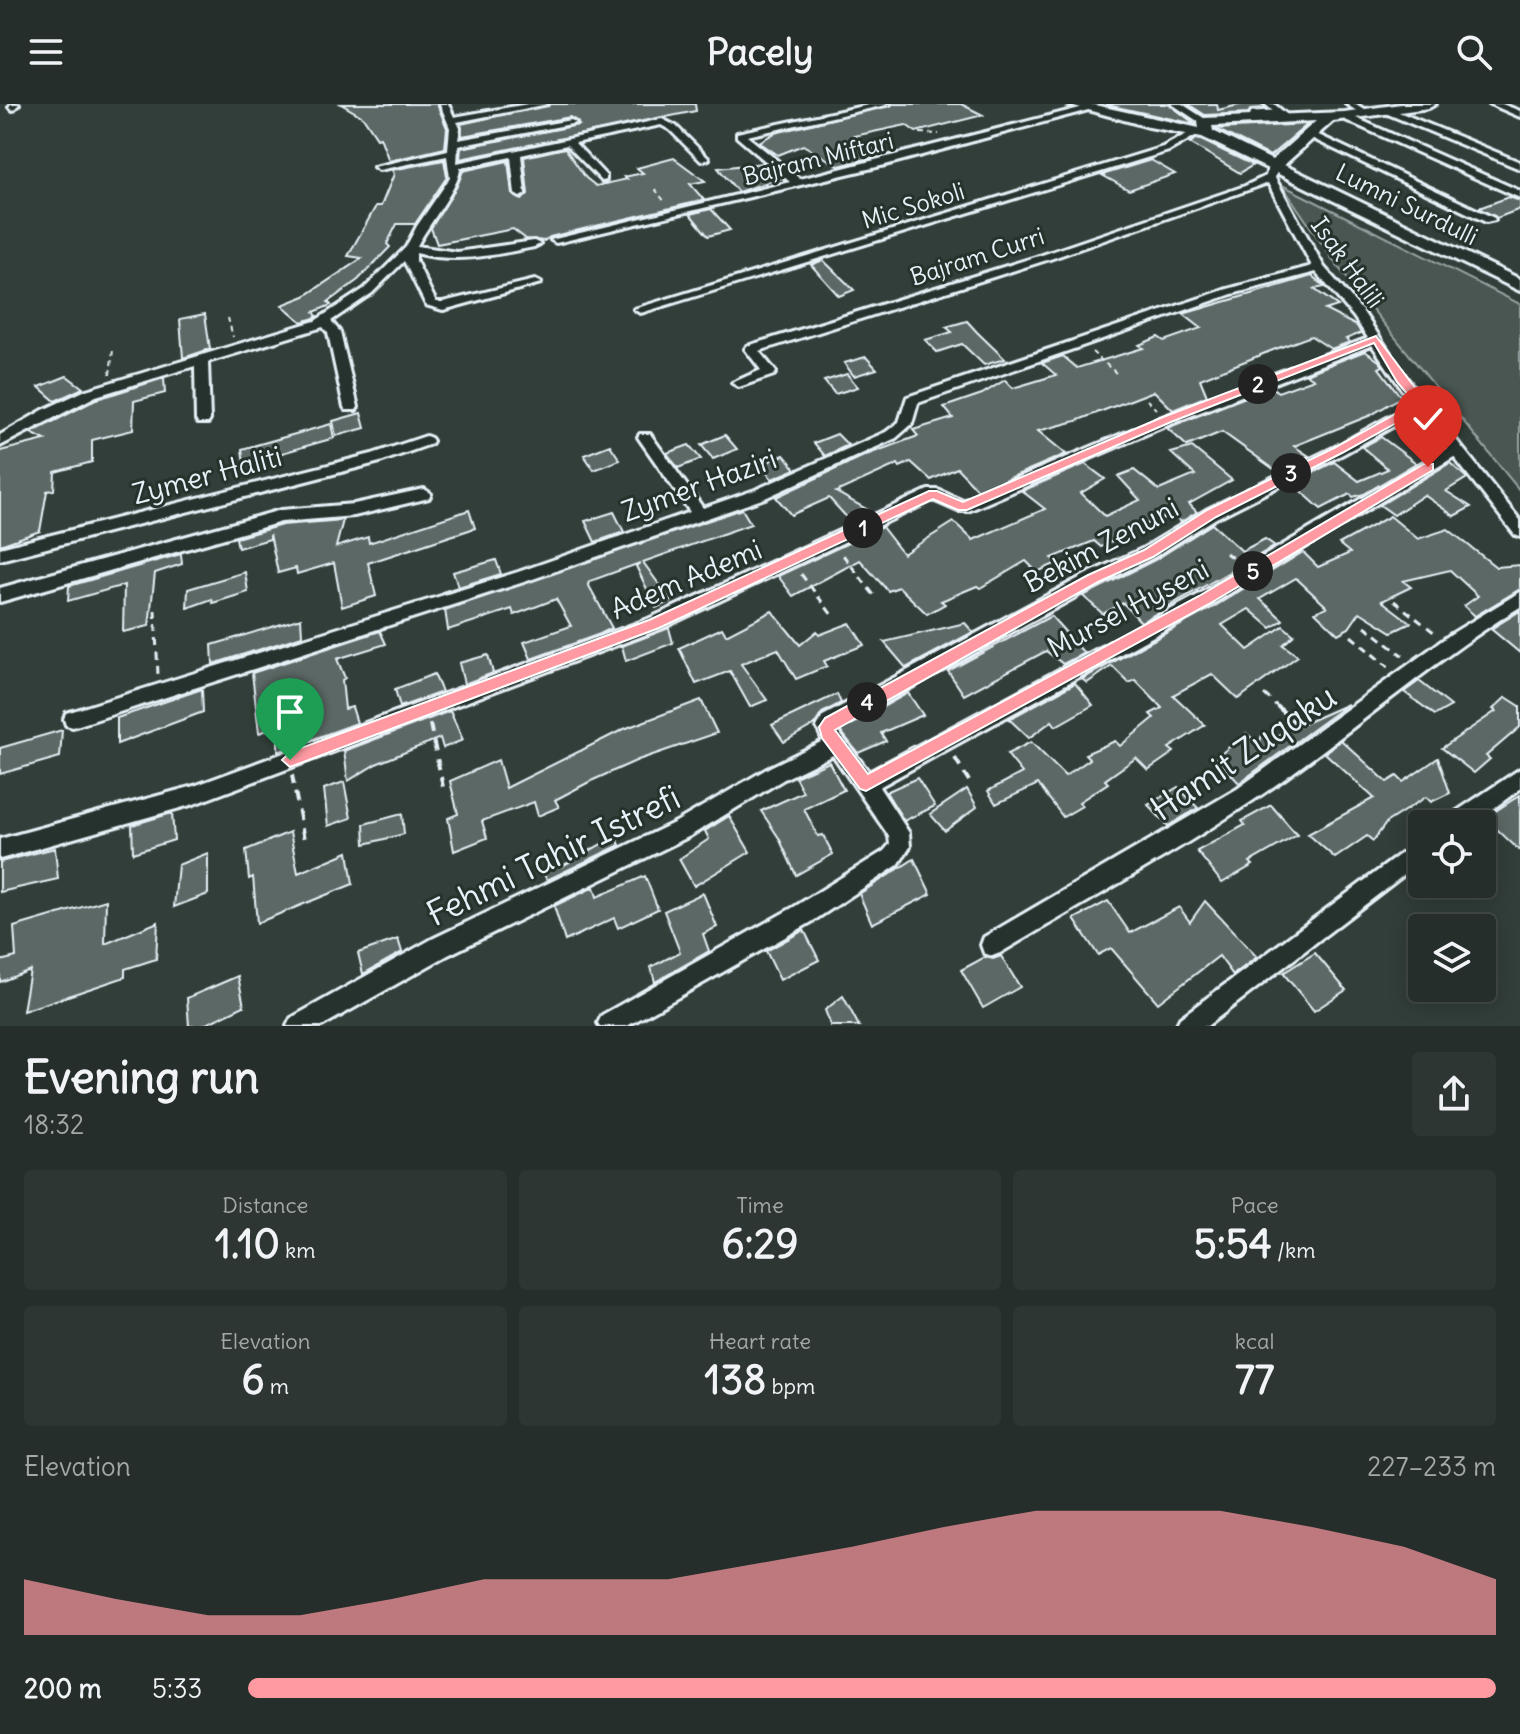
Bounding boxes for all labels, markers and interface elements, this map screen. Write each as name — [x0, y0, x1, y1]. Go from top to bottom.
icon: menu — [24, 30, 68, 74]
text: Pacely — [707, 30, 813, 75]
icon: search — [1452, 30, 1496, 74]
street label: Bajram Miftari — [739, 125, 897, 191]
street label: Lumni Surdulli — [1331, 157, 1483, 251]
street label: Mic Sokoli — [858, 175, 968, 235]
street label: Isak Halili — [1305, 211, 1391, 313]
street label: Bajram Curri — [906, 220, 1048, 292]
pin: 2 — [1238, 364, 1278, 404]
text: 2 — [1252, 370, 1264, 398]
pin — [1394, 385, 1462, 467]
icon: check — [1406, 397, 1450, 441]
street label: Zymer Haliti — [128, 438, 286, 512]
street label: Zymer Haziri — [617, 440, 781, 530]
pin: 3 — [1271, 453, 1311, 493]
text: 3 — [1285, 459, 1297, 487]
street label: Bekim Zenuni — [1017, 489, 1185, 601]
pin: 1 — [843, 508, 883, 548]
text: 1 — [859, 514, 867, 542]
street label: Adem Ademi — [605, 531, 767, 627]
street label: Mursel Hyseni — [1041, 550, 1215, 666]
pin: 5 — [1233, 551, 1273, 591]
text: 5 — [1247, 557, 1259, 585]
street label: Hamit Zuqaku — [1142, 674, 1344, 830]
pin — [256, 678, 324, 760]
pin: 4 — [847, 682, 887, 722]
text: 4 — [861, 688, 873, 716]
icon: arrive — [268, 690, 312, 734]
street label: Fehmi Tahir Istrefi — [419, 775, 687, 935]
map controls — [1408, 810, 1496, 1002]
button: locate — [1408, 810, 1496, 898]
button: layers — [1408, 914, 1496, 1002]
text: Evening run — [24, 1050, 259, 1105]
button: share — [1412, 1052, 1496, 1136]
text: 18:32 — [24, 1108, 84, 1141]
text: Distance — [222, 1191, 308, 1219]
text: Time — [736, 1191, 784, 1219]
text: Pace — [1231, 1191, 1279, 1219]
text: 1.10 — [215, 1219, 280, 1269]
text: 6:29 — [721, 1219, 799, 1269]
text: 5:54 — [1194, 1219, 1272, 1269]
text: km — [280, 1236, 316, 1264]
text: /km — [1272, 1236, 1316, 1264]
text: Elevation — [220, 1327, 310, 1355]
text: Heart rate — [709, 1327, 811, 1355]
text: kcal — [1235, 1327, 1274, 1355]
text: 6 — [242, 1355, 265, 1405]
text: 138 — [705, 1355, 766, 1405]
text: 77 — [1235, 1355, 1274, 1405]
text: m — [265, 1372, 289, 1400]
text: bpm — [766, 1372, 815, 1400]
text: Elevation — [24, 1450, 131, 1483]
text: 227–233 m — [1367, 1450, 1496, 1483]
text: 200 m — [24, 1672, 101, 1705]
text: 5:33 — [152, 1672, 202, 1705]

